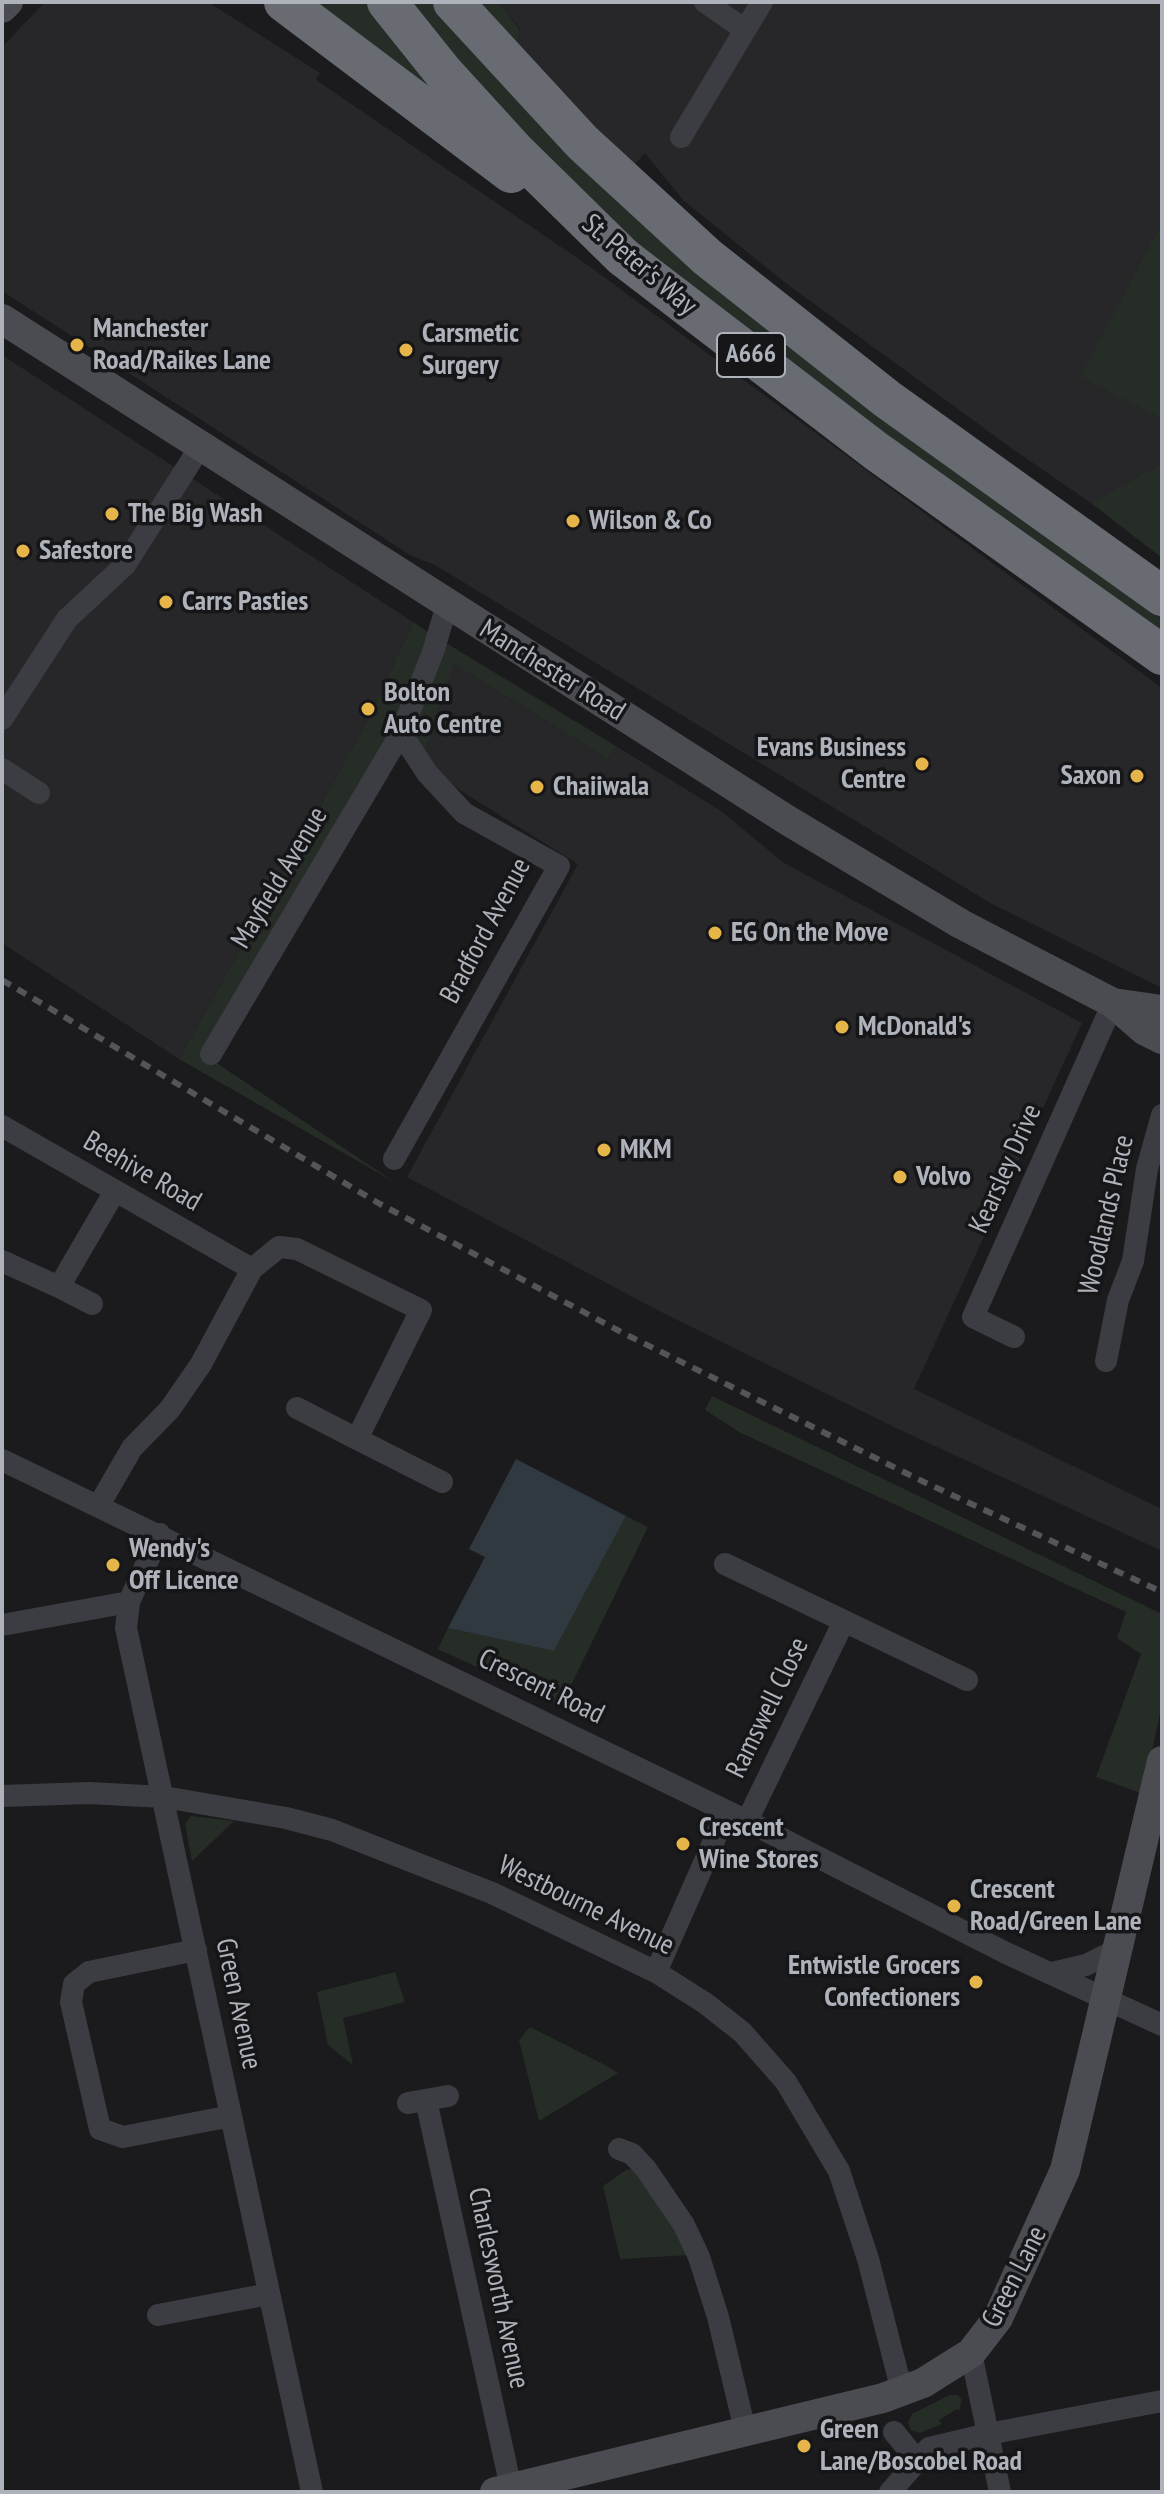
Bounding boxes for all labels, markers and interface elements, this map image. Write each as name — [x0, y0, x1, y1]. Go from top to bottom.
street label: St. Peter's Way — [575, 207, 703, 323]
place label: Manchester Road/Raikes Lane — [93, 312, 271, 378]
place label: Carsmetic Surgery — [422, 317, 519, 383]
road number: A666 — [717, 333, 785, 377]
marker: Manchester Road/Raikes Lane — [68, 336, 86, 354]
marker: Carsmetic Surgery — [397, 341, 415, 359]
place label: The Big Wash — [128, 497, 263, 531]
place label: Wilson & Co — [589, 504, 712, 538]
marker: The Big Wash — [103, 505, 121, 523]
marker: Wilson & Co — [564, 512, 582, 530]
place label: Safestore — [39, 534, 133, 568]
marker: Safestore — [14, 542, 32, 560]
place label: Carrs Pasties — [182, 585, 308, 619]
marker: Carrs Pasties — [157, 593, 175, 611]
street label: Manchester Road — [473, 613, 631, 729]
place label: Bolton Auto Centre — [384, 676, 502, 742]
marker: Bolton Auto Centre — [359, 700, 377, 718]
place label: Evans Business Centre — [757, 731, 906, 797]
marker: Evans Business Centre — [913, 755, 931, 773]
place label: Saxon — [1060, 759, 1121, 793]
marker: Saxon — [1128, 767, 1146, 785]
place label: Chaiiwala — [553, 770, 649, 804]
marker: Chaiiwala — [528, 778, 546, 796]
street label: Mayfield Avenue — [225, 801, 335, 955]
street label: Bradford Avenue — [434, 853, 538, 1009]
place label: EG On the Move — [731, 916, 889, 950]
marker: EG On the Move — [706, 924, 724, 942]
place label: McDonald's — [858, 1010, 971, 1044]
marker: McDonald's — [833, 1018, 851, 1036]
street label: Kearsley Drive — [963, 1099, 1049, 1239]
street label: Beehive Road — [77, 1125, 207, 1219]
street label: Woodlands Place — [1072, 1132, 1142, 1298]
place label: MKM — [620, 1133, 672, 1167]
marker: MKM — [595, 1141, 613, 1159]
place label: Volvo — [916, 1160, 971, 1194]
marker: Volvo — [891, 1168, 909, 1186]
place label: Wendy's Off Licence — [129, 1532, 239, 1598]
marker: Wendy's Off Licence — [104, 1556, 122, 1574]
street label: Ramswell Close — [720, 1632, 816, 1784]
street label: Crescent Road — [473, 1642, 609, 1732]
place label: Crescent Wine Stores — [699, 1811, 819, 1877]
marker: Crescent Wine Stores — [674, 1835, 692, 1853]
street label: Westbourne Avenue — [493, 1849, 679, 1963]
place label: Crescent Road/Green Lane — [970, 1873, 1142, 1939]
marker: Crescent Road/Green Lane — [945, 1897, 963, 1915]
street label: Green Avenue — [208, 1935, 268, 2073]
place label: Entwistle Grocers Confectioners — [788, 1949, 960, 2015]
marker: Entwistle Grocers Confectioners — [967, 1973, 985, 1991]
street label: Charlesworth Avenue — [460, 2184, 536, 2392]
street label: Green Lane — [975, 2221, 1055, 2333]
place label: Green Lane/Boscobel Road — [820, 2413, 1022, 2479]
marker: Green Lane/Boscobel Road — [795, 2437, 813, 2455]

